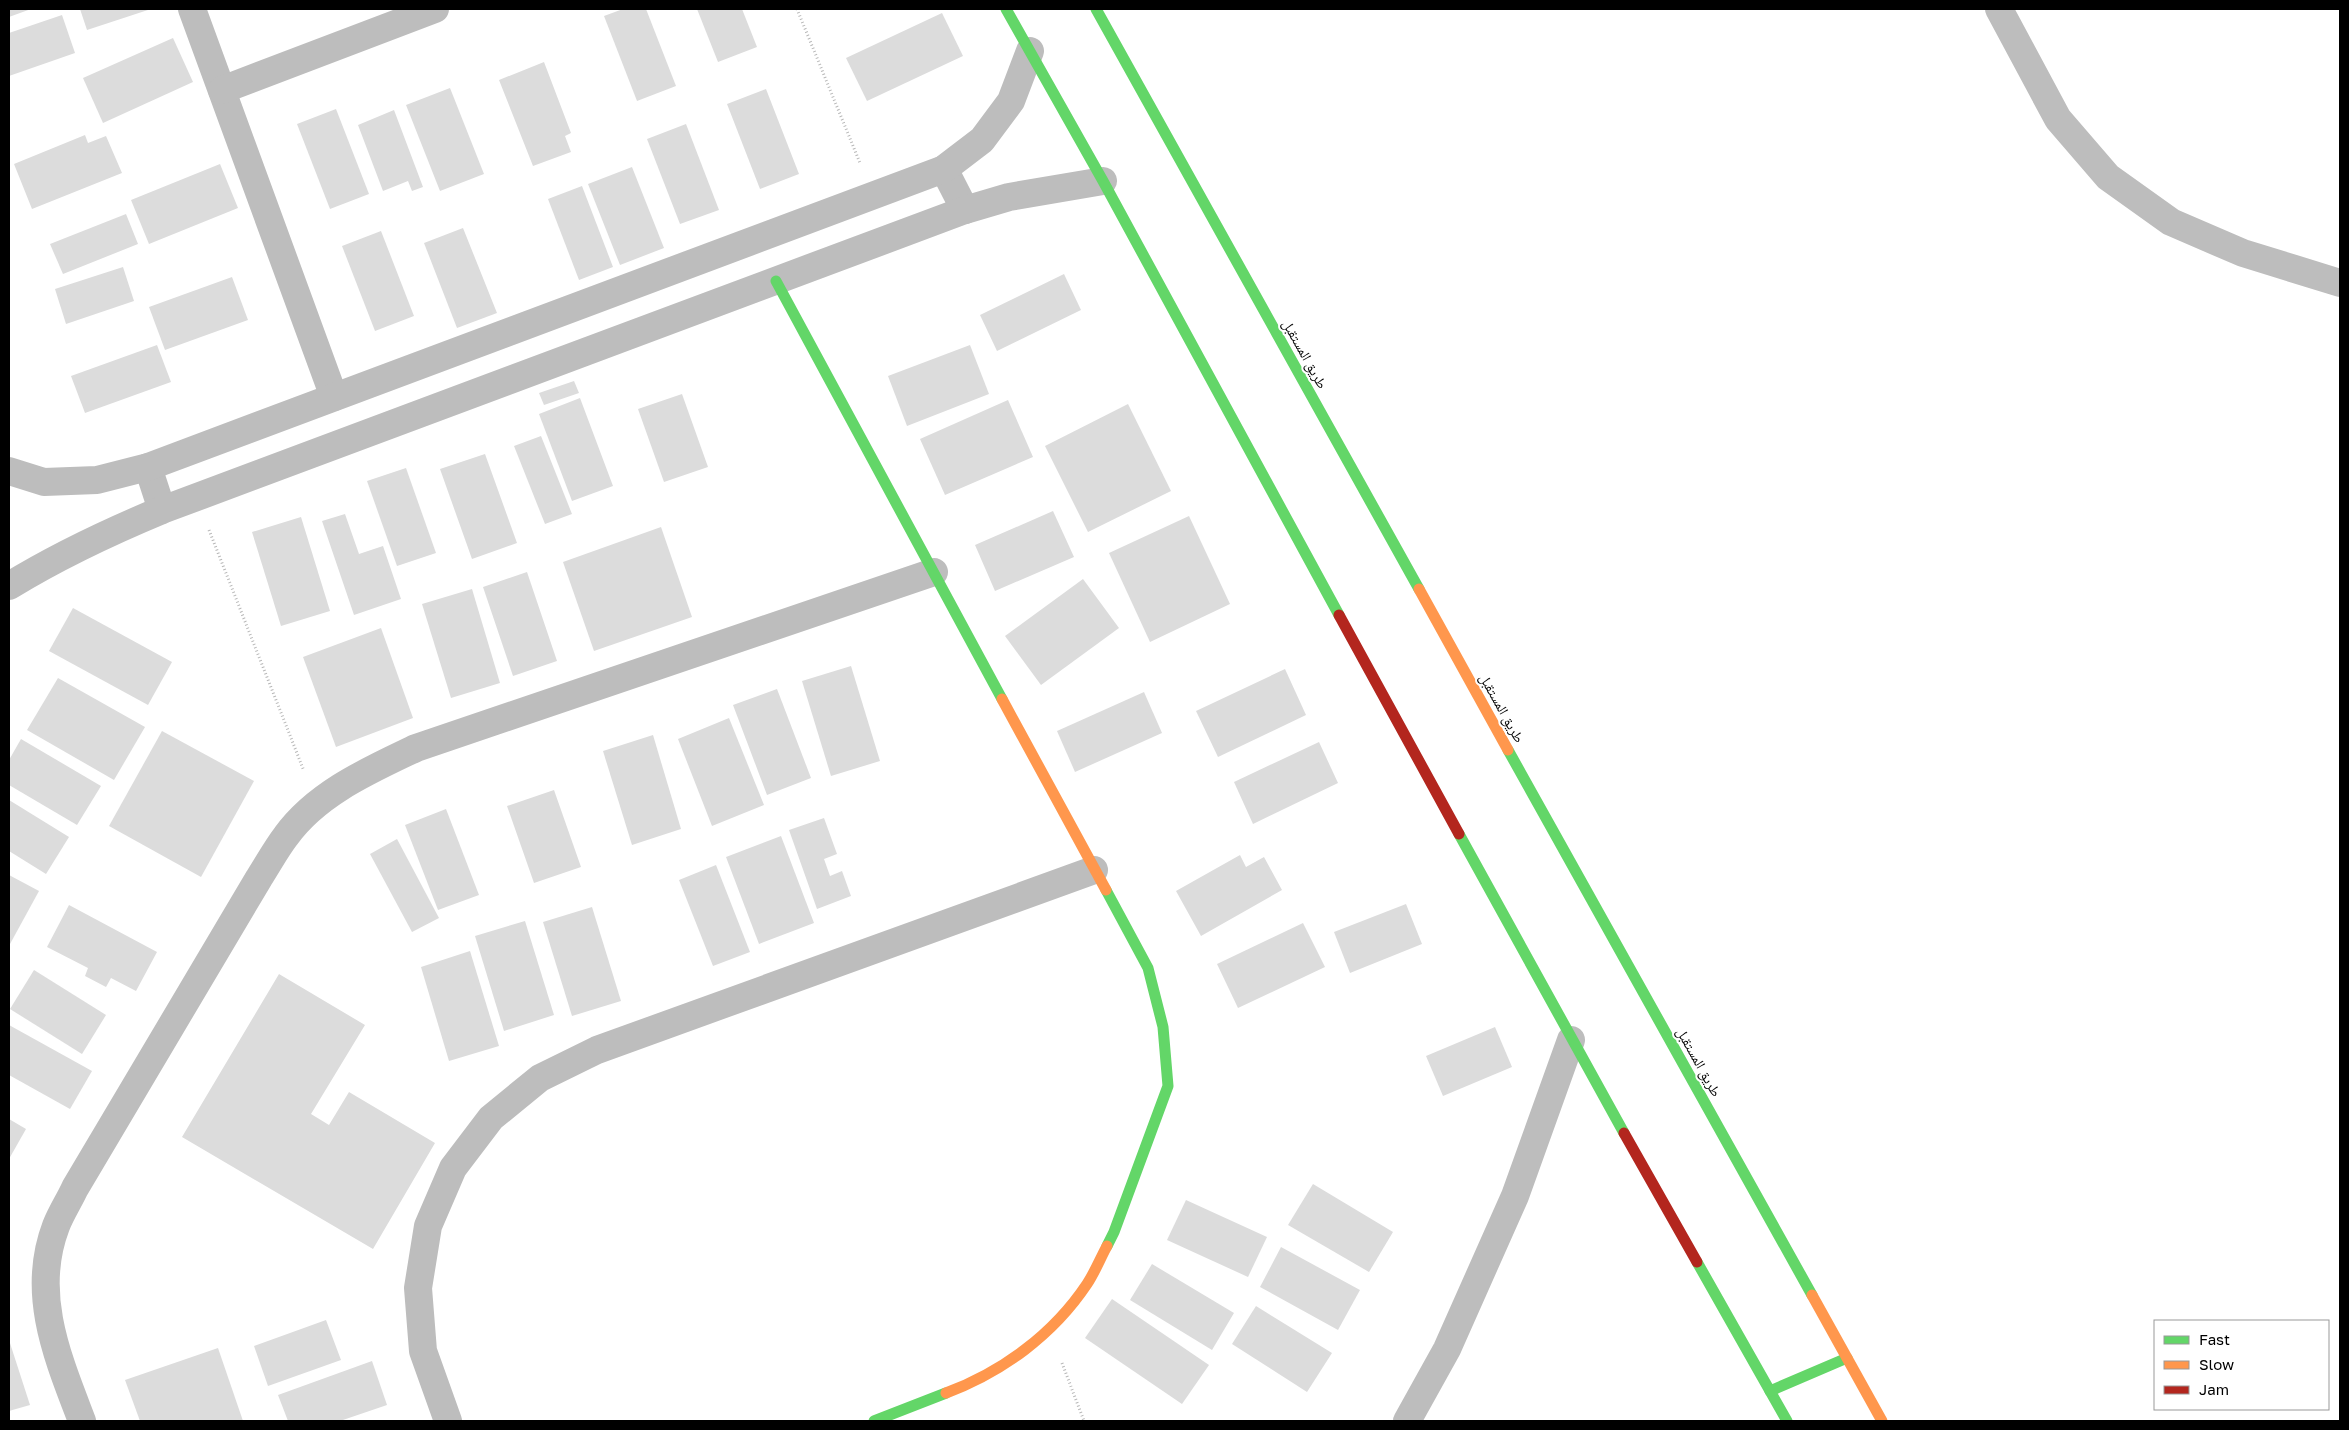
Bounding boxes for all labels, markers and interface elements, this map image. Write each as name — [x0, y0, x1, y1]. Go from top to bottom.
street label: طريق المستقبل — [1278, 316, 1331, 392]
street label: طريق المستقبل — [1475, 670, 1528, 746]
street label: طريق المستقبل — [1672, 1024, 1725, 1100]
legend — [2154, 1320, 2329, 1410]
text: Fast — [2199, 1330, 2230, 1348]
text: Slow — [2199, 1355, 2234, 1373]
text: Jam — [2199, 1380, 2229, 1398]

